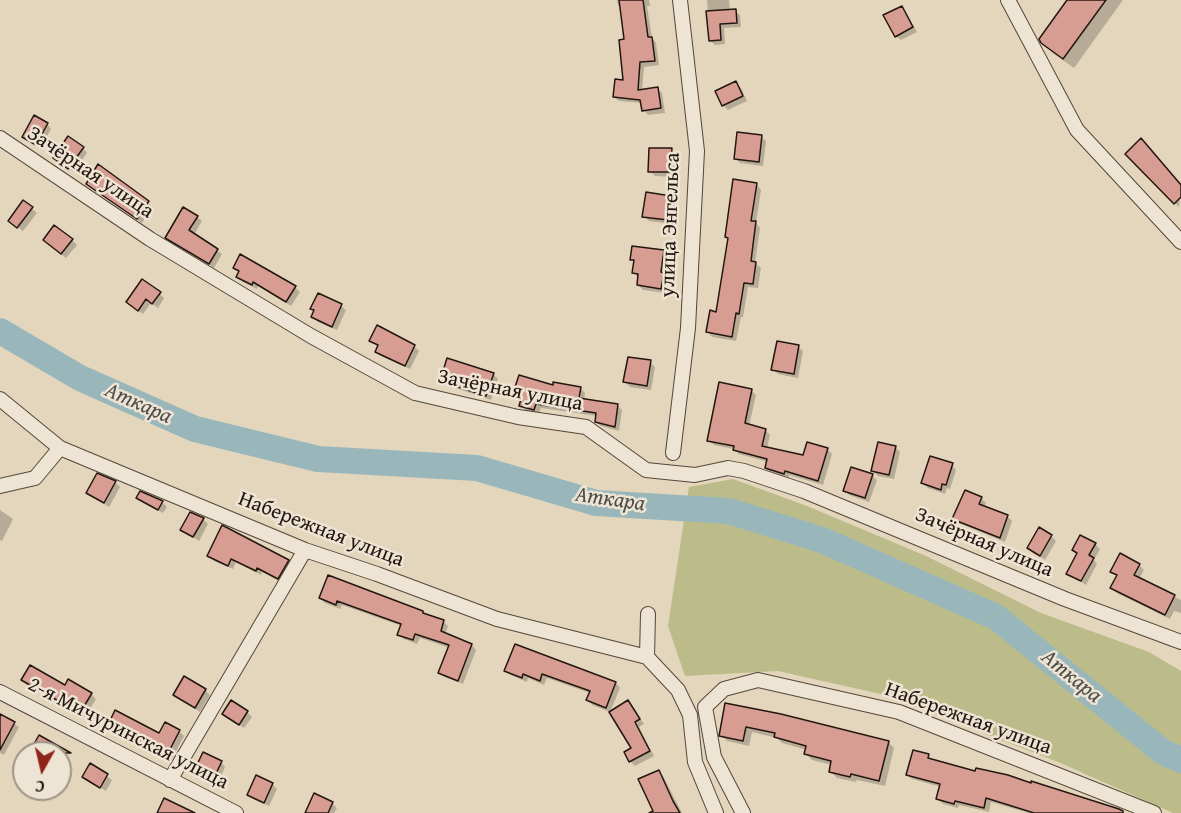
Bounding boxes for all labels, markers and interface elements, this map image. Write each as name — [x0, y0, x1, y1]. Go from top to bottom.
street label: Зачёрная улица — [22, 121, 158, 225]
street label: улица Энгельса — [656, 152, 686, 298]
street label: Зачёрная улица — [435, 365, 585, 417]
water label: Аткара — [100, 378, 176, 430]
water label: Аткара — [573, 482, 647, 518]
street label: Набережная улица — [235, 487, 407, 573]
street label: Зачёрная улица — [911, 503, 1057, 583]
water label: Аткара — [1035, 645, 1107, 709]
street label: 2-я Мичуринская улица — [23, 672, 233, 796]
street label: Набережная улица — [881, 677, 1055, 761]
north arrow — [12, 741, 72, 801]
text: С — [34, 774, 46, 799]

